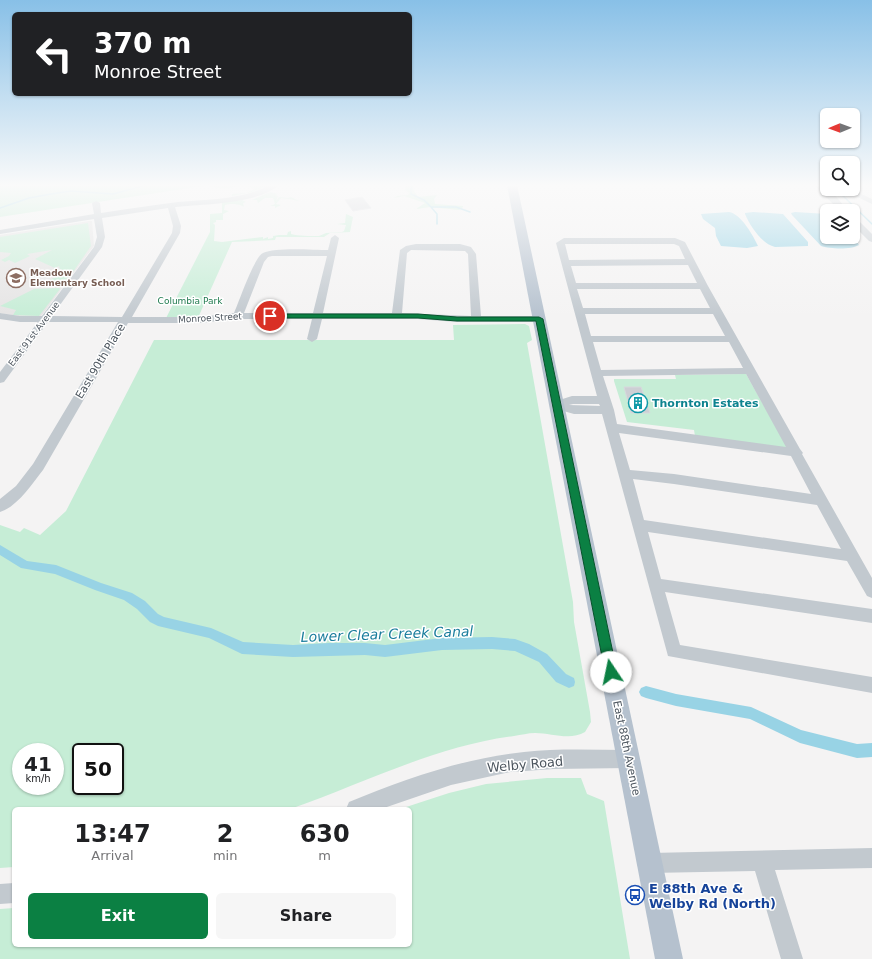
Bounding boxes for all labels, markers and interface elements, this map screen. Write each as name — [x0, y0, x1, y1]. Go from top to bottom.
text: 370 m — [94, 27, 191, 60]
icon: left — [28, 28, 80, 80]
text: Monroe Street — [94, 61, 221, 82]
north arrow — [820, 108, 860, 148]
map controls — [820, 108, 860, 244]
button: search — [820, 156, 860, 196]
button: layers — [820, 204, 860, 244]
school or university icon: Meadow Elementary School — [5, 267, 27, 289]
place label: Meadow Elementary School — [30, 268, 125, 288]
park label: Columbia Park — [158, 296, 223, 306]
street label: East 91st Avenue — [6, 299, 62, 368]
pin — [253, 299, 287, 333]
icon: arrive — [259, 305, 281, 327]
street label: Monroe Street — [178, 311, 243, 325]
street label: East 90th Place — [73, 321, 128, 401]
building icon: Thornton Estates — [627, 392, 649, 414]
place label: Thornton Estates — [652, 397, 759, 410]
water label: Lower Clear Creek Canal — [300, 623, 474, 645]
position arrow — [590, 651, 632, 693]
street label: East 88th Avenue — [610, 699, 643, 797]
speed limit sign: 50 — [72, 743, 124, 795]
text: 41 — [24, 752, 52, 776]
street label: Welby Road — [486, 754, 564, 775]
text: km/h — [25, 773, 51, 784]
text: 13:47 — [74, 820, 151, 848]
text: 2 — [217, 820, 233, 848]
text: 630 — [300, 820, 350, 848]
text: Arrival — [91, 848, 134, 863]
text: min — [213, 848, 237, 863]
text: m — [318, 848, 331, 863]
place label: E 88th Ave & Welby Rd (North) — [649, 881, 776, 911]
bus stop icon: E 88th Ave & Welby Rd (North) — [624, 884, 646, 906]
button: Exit — [28, 893, 208, 939]
button: Share — [216, 893, 396, 939]

